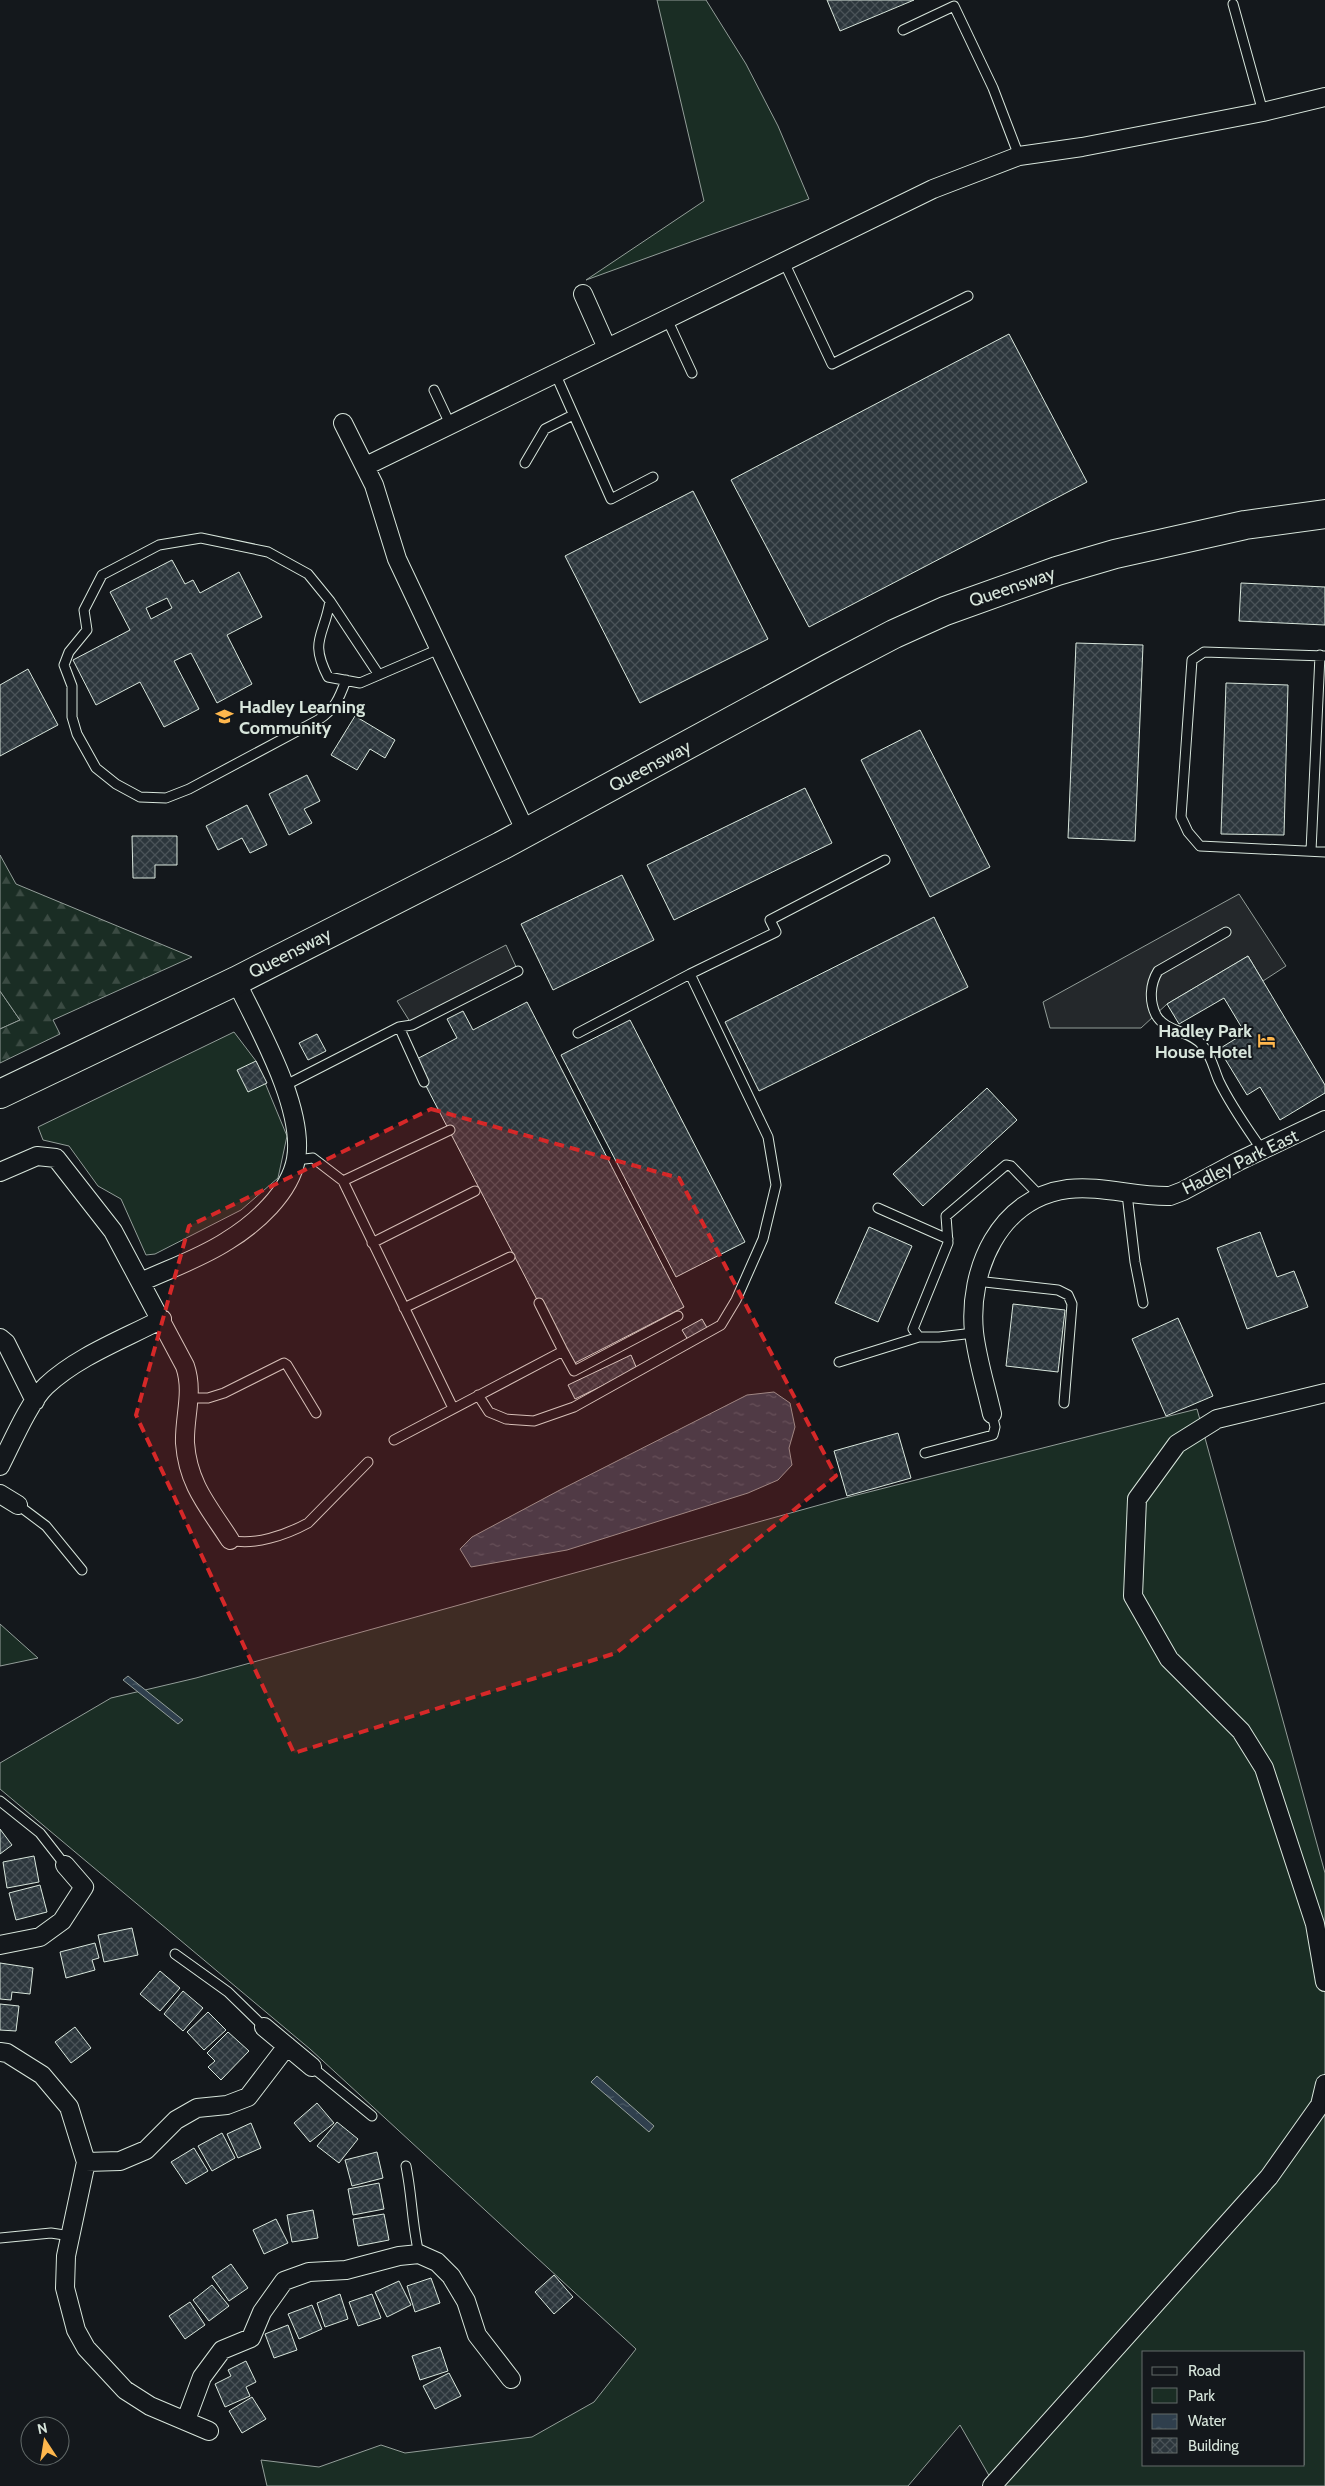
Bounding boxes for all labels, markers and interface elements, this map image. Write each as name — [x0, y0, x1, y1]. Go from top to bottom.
street label: Queensway — [966, 562, 1058, 612]
place label: Hadley Learning Community — [239, 696, 365, 739]
school or university icon: Hadley Learning Community — [215, 707, 235, 727]
street label: Queensway — [605, 735, 695, 797]
street label: Queensway — [245, 923, 335, 983]
place label: Hadley Park House Hotel — [1155, 1020, 1252, 1063]
hotel icon: Hadley Park House Hotel — [1256, 1031, 1276, 1051]
street label: Hadley Park East — [1178, 1124, 1302, 1200]
legend — [1142, 2351, 1305, 2466]
text: Road — [1188, 2362, 1221, 2380]
text: Park — [1188, 2387, 1215, 2405]
text: Water — [1188, 2412, 1226, 2430]
north arrow — [20, 2416, 70, 2466]
text: N — [36, 2418, 49, 2438]
text: Building — [1188, 2437, 1239, 2455]

